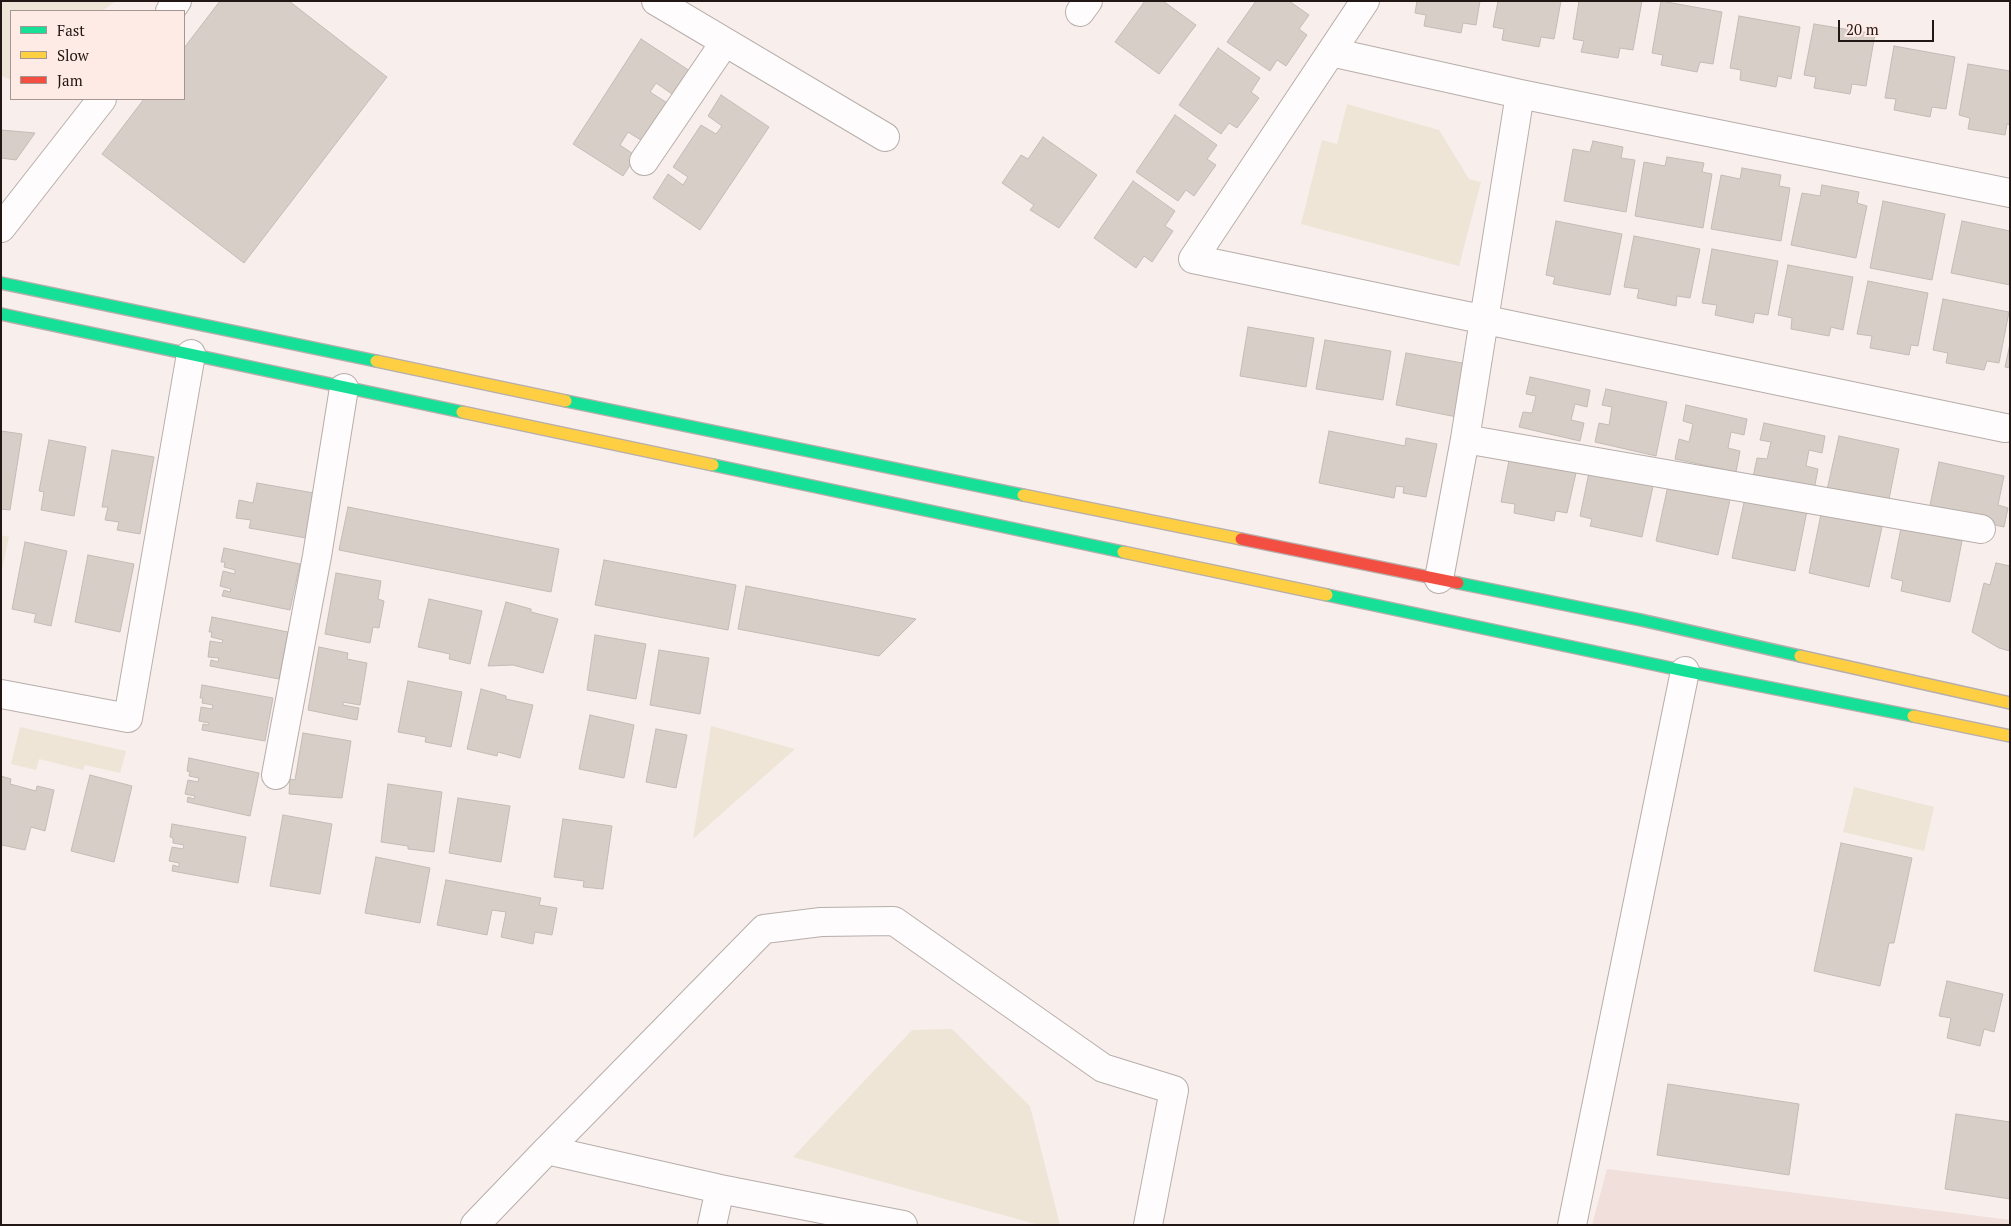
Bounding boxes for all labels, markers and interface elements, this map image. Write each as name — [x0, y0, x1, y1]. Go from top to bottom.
legend — [10, 10, 185, 100]
scale bar — [1841, 10, 1937, 42]
text: 20 m — [1846, 19, 1879, 39]
text: Fast — [57, 20, 85, 40]
text: Slow — [57, 45, 89, 65]
text: Jam — [57, 70, 83, 90]

